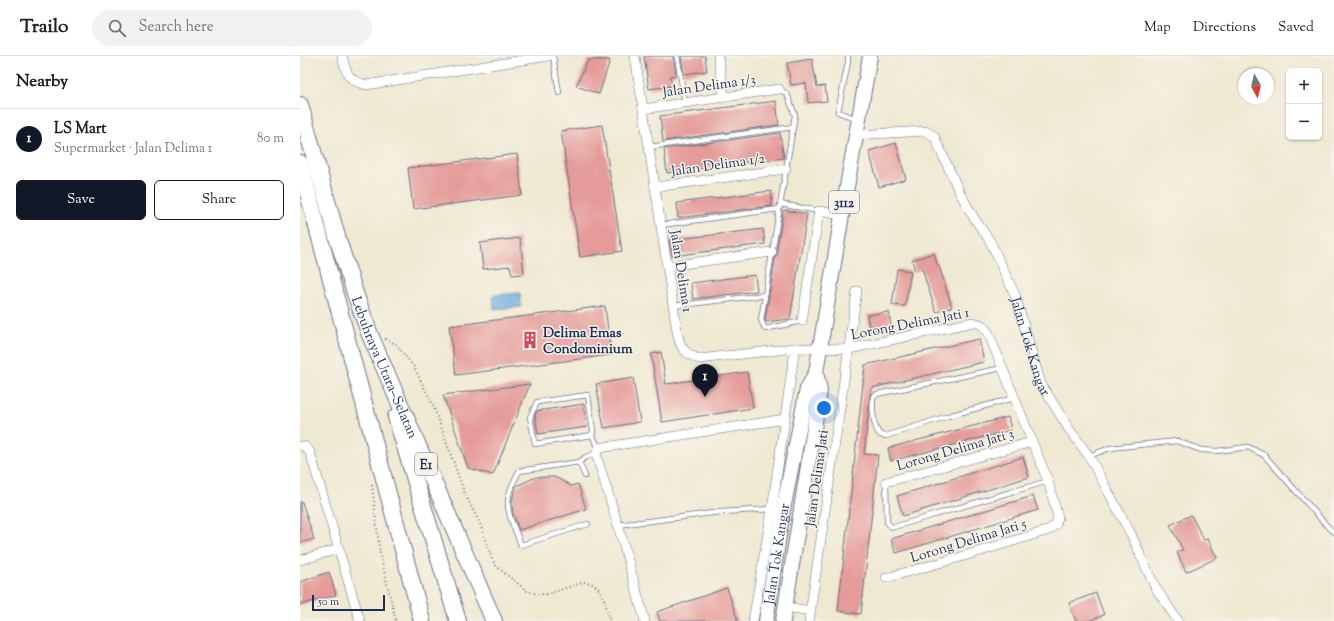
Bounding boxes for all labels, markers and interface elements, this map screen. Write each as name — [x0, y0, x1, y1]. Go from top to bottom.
search box — [92, 10, 372, 46]
text: Trailo — [20, 14, 68, 41]
icon: search — [106, 17, 128, 39]
text: Search here — [138, 17, 214, 38]
text: Map — [1144, 18, 1171, 38]
text: Directions — [1193, 18, 1256, 38]
text: Saved — [1278, 18, 1314, 38]
north arrow — [1238, 68, 1274, 104]
map controls — [1286, 68, 1322, 140]
button: + — [1286, 68, 1322, 104]
text: Nearby — [16, 70, 68, 94]
street label: Jalan Delima 1/3 — [660, 71, 757, 104]
button: − — [1286, 104, 1322, 140]
text: LS Mart — [54, 119, 106, 140]
text: 1 — [27, 130, 31, 148]
text: 80 m — [257, 130, 284, 148]
text: Supermarket · Jalan Delima 1 — [54, 140, 212, 158]
street label: Jalan Delima 1/2 — [669, 149, 767, 183]
button: Save — [16, 180, 146, 220]
button: Share — [154, 180, 284, 220]
road number: 3112 — [829, 191, 859, 213]
street label: Jalan Delima 1 — [663, 228, 696, 314]
street label: Lebuhraya Utara–Selatan — [345, 294, 422, 442]
street label: Jalan Tok Kangar — [1004, 294, 1055, 401]
street label: Lorong Delima Jati 1 — [849, 304, 972, 346]
place label: Delima Emas Condominium — [543, 324, 633, 360]
building icon: Delima Emas Condominium — [520, 330, 540, 350]
pin: 1 — [692, 364, 718, 397]
your location — [814, 398, 834, 418]
street label: Lorong Delima Jati 3 — [895, 425, 1017, 477]
street label: Jalan Delima Jati — [801, 428, 835, 529]
road number: E1 — [415, 453, 437, 475]
street label: Jalan Tok Kangar — [761, 501, 796, 607]
street label: Lorong Delima Jati 5 — [908, 515, 1029, 569]
scale bar — [312, 593, 385, 612]
text: 50 m — [318, 594, 339, 610]

